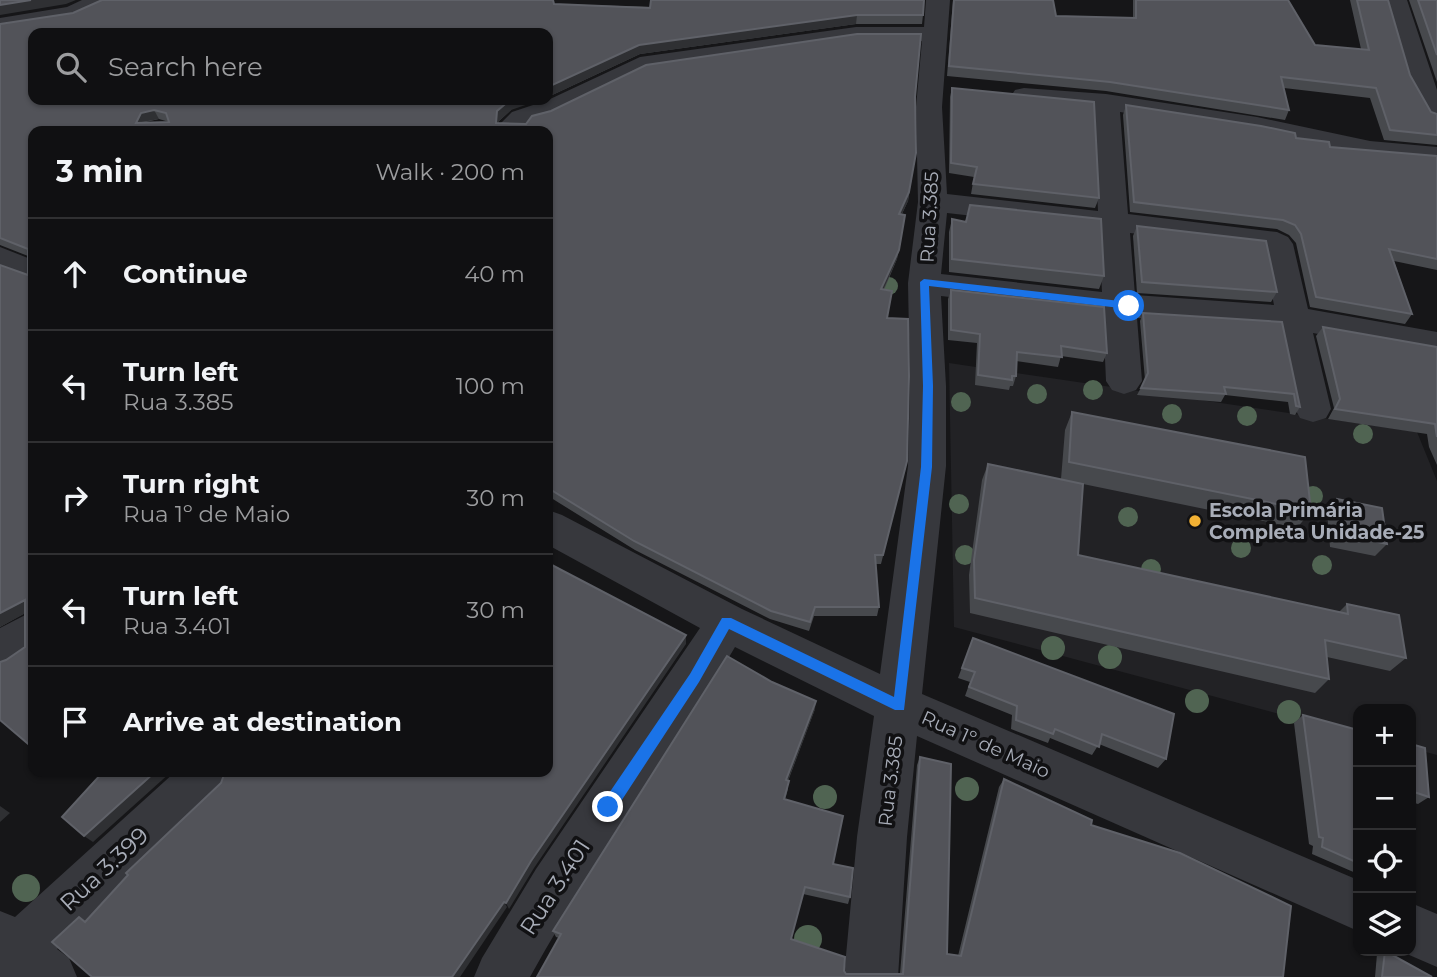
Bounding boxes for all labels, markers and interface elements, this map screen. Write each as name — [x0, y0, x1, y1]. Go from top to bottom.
search box — [28, 28, 553, 105]
icon: search — [52, 48, 90, 86]
text: Search here — [108, 51, 263, 83]
text: 3 min — [56, 153, 143, 190]
text: Walk · 200 m — [375, 158, 525, 186]
street label: Rua 3.385 — [916, 171, 943, 263]
icon: ahead — [56, 255, 94, 293]
text: Continue — [123, 258, 248, 290]
text: 40 m — [464, 260, 525, 288]
route start — [1113, 290, 1144, 321]
text: Turn left — [123, 356, 239, 388]
icon: left — [56, 367, 94, 405]
text: 100 m — [456, 372, 525, 400]
text: Rua 3.385 — [123, 388, 233, 416]
text: Turn right — [123, 468, 259, 500]
icon: right — [56, 479, 94, 517]
text: 30 m — [466, 484, 525, 512]
place label: Escola Primária Completa Unidade-25 — [1209, 499, 1424, 544]
text: Rua 1º de Maio — [123, 500, 290, 528]
marker: Escola Primária Completa Unidade-25 — [1187, 513, 1203, 529]
text: Turn left — [123, 580, 239, 612]
icon: left — [56, 591, 94, 629]
text: 30 m — [466, 596, 525, 624]
text: Rua 3.401 — [123, 612, 231, 640]
icon: arrive — [56, 703, 94, 741]
map controls — [1353, 704, 1416, 956]
button: + — [1353, 704, 1416, 767]
text: Arrive at destination — [123, 706, 402, 738]
street label: Rua 1º de Maio — [918, 706, 1054, 783]
street label: Rua 3.385 — [874, 734, 907, 828]
button: − — [1353, 767, 1416, 830]
route end — [592, 791, 623, 822]
street label: Rua 3.399 — [54, 821, 154, 917]
button: locate — [1353, 830, 1416, 893]
street label: Rua 3.401 — [514, 834, 596, 940]
button: layers — [1353, 893, 1416, 956]

